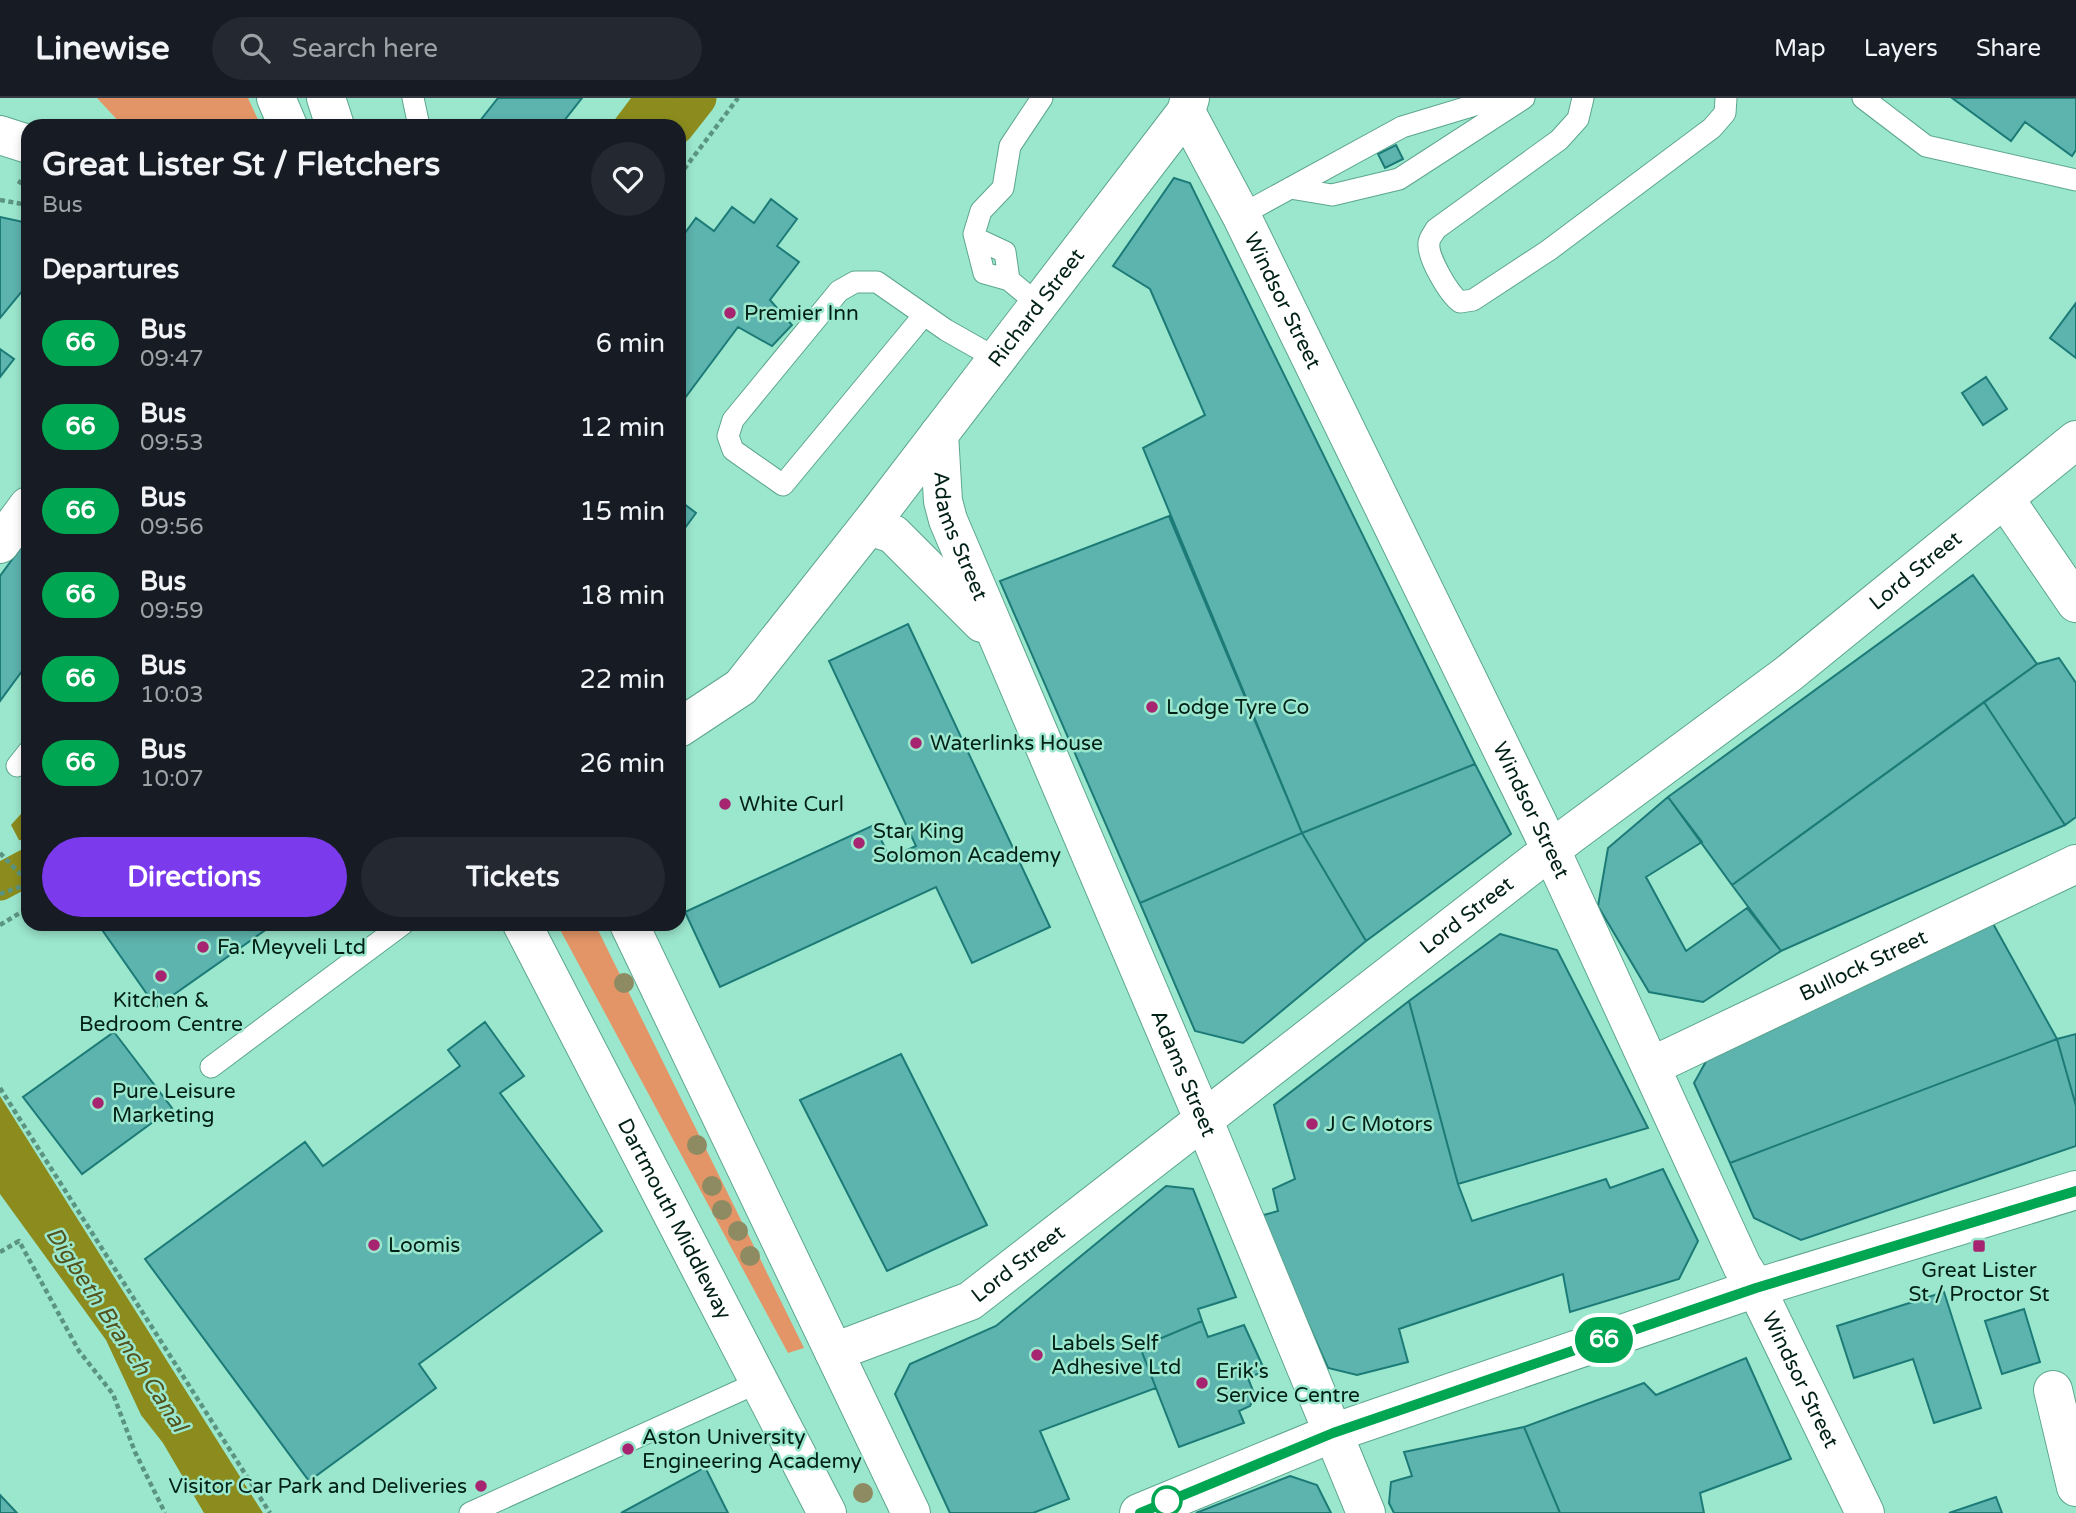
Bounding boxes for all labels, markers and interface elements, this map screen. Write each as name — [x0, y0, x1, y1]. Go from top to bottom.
search box — [212, 17, 702, 80]
text: Linewise — [35, 29, 170, 68]
icon: search — [236, 29, 274, 67]
text: Search here — [292, 33, 438, 64]
text: Map — [1774, 34, 1826, 63]
text: Layers — [1864, 34, 1938, 63]
text: Share — [1976, 34, 2041, 63]
button: heart — [591, 142, 665, 216]
text: Great Lister St / Fletchers — [42, 145, 440, 184]
text: Bus — [42, 191, 83, 219]
street label: Windsor Street — [1238, 228, 1326, 373]
street label: Richard Street — [983, 244, 1090, 372]
text: Departures — [42, 254, 179, 285]
place label: Premier Inn — [744, 301, 859, 326]
marker: Premier Inn — [722, 305, 738, 321]
text: Bus — [140, 314, 186, 345]
text: 66 — [65, 328, 96, 357]
text: 6 min — [596, 328, 665, 359]
text: 09:47 — [140, 345, 204, 373]
text: Bus — [140, 398, 186, 429]
text: 66 — [65, 412, 96, 441]
text: 12 min — [579, 412, 665, 443]
text: 09:53 — [140, 429, 204, 457]
street label: Adams Street — [928, 471, 993, 604]
text: Bus — [140, 482, 186, 513]
text: 66 — [65, 496, 96, 525]
text: 15 min — [579, 496, 665, 527]
text: 09:56 — [140, 513, 204, 541]
street label: Lord Street — [1865, 526, 1967, 616]
text: Bus — [140, 566, 186, 597]
text: 66 — [65, 580, 96, 609]
text: 18 min — [579, 580, 665, 611]
text: 09:59 — [140, 597, 204, 625]
text: Bus — [140, 650, 186, 681]
text: 66 — [65, 664, 96, 693]
text: 22 min — [579, 664, 665, 695]
text: 10:03 — [140, 681, 204, 709]
place label: Lodge Tyre Co — [1166, 695, 1309, 720]
marker: Lodge Tyre Co — [1144, 699, 1160, 715]
place label: Waterlinks House — [930, 731, 1103, 756]
text: Bus — [140, 734, 186, 765]
marker: Waterlinks House — [908, 735, 924, 751]
street label: Windsor Street — [1487, 738, 1574, 883]
text: 66 — [65, 748, 96, 777]
text: 26 min — [579, 748, 665, 779]
text: 10:07 — [140, 765, 204, 793]
place label: White Curl — [739, 792, 844, 817]
marker: White Curl — [717, 796, 733, 812]
place label: Star King Solomon Academy — [873, 819, 1061, 868]
marker: Star King Solomon Academy — [851, 835, 867, 851]
button: Directions — [42, 837, 347, 917]
button: Tickets — [361, 837, 665, 917]
street label: Lord Street — [1415, 872, 1519, 960]
street label: Bullock Street — [1796, 925, 1931, 1007]
place label: Fa. Meyveli Ltd — [217, 935, 366, 960]
marker: Fa. Meyveli Ltd — [195, 939, 211, 955]
marker: Kitchen & Bedroom Centre — [153, 968, 169, 984]
place label: Kitchen & Bedroom Centre — [79, 988, 243, 1037]
street label: Adams Street — [1145, 1006, 1221, 1140]
place label: Pure Leisure Marketing — [112, 1079, 236, 1128]
marker: Pure Leisure Marketing — [90, 1095, 106, 1111]
place label: J C Motors — [1326, 1112, 1433, 1137]
street label: Dartmouth Middleway — [612, 1114, 737, 1324]
marker: J C Motors — [1304, 1116, 1320, 1132]
street label: Lord Street — [967, 1220, 1070, 1308]
water label: Digbeth Branch Canal — [39, 1222, 194, 1439]
place label: Loomis — [388, 1233, 460, 1258]
marker: Loomis — [366, 1237, 382, 1253]
marker: Great Lister St / Proctor St — [1971, 1238, 1987, 1254]
place label: Great Lister St / Proctor St — [1909, 1258, 2050, 1307]
street label: Windsor Street — [1756, 1307, 1844, 1452]
line badge: 66 — [1572, 1317, 1636, 1363]
text: 66 — [1589, 1325, 1619, 1354]
place label: Labels Self Adhesive Ltd — [1051, 1331, 1181, 1380]
marker: Labels Self Adhesive Ltd — [1029, 1347, 1045, 1363]
place label: Erik's Service Centre — [1216, 1359, 1360, 1408]
marker: Erik's Service Centre — [1194, 1375, 1210, 1391]
place label: Aston University Engineering Academy — [642, 1425, 862, 1474]
marker: Aston University Engineering Academy — [620, 1441, 636, 1457]
place label: Visitor Car Park and Deliveries — [169, 1474, 467, 1499]
marker: Visitor Car Park and Deliveries — [473, 1478, 489, 1494]
unlabelled marker — [1152, 1486, 1182, 1513]

